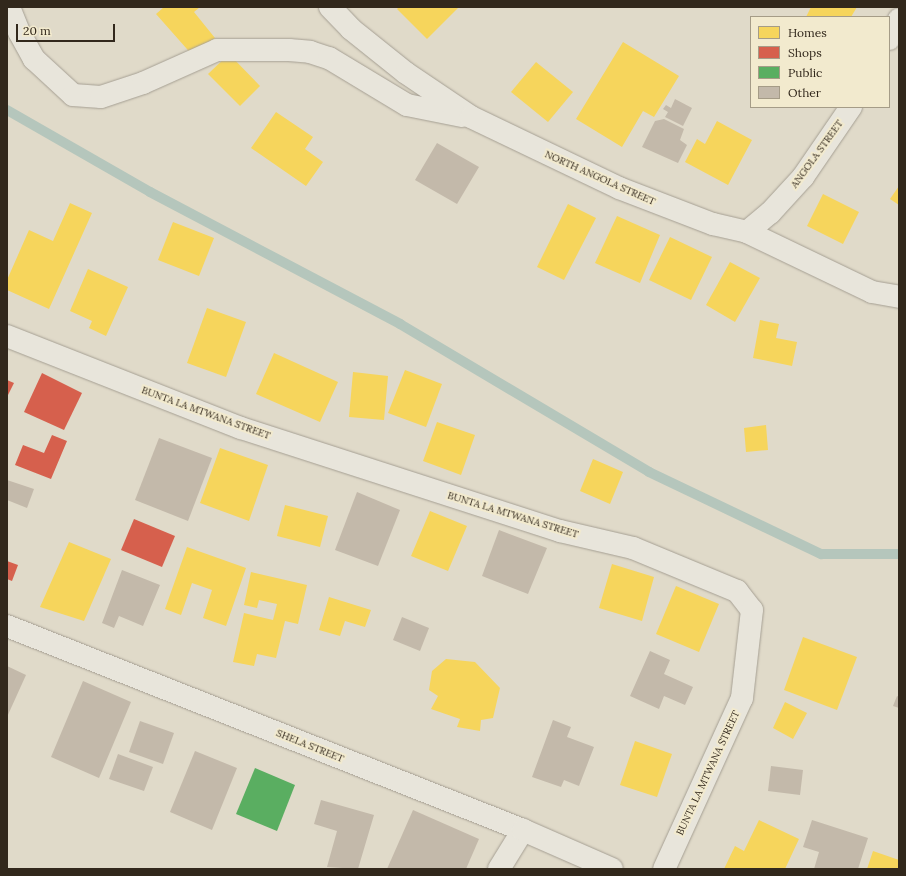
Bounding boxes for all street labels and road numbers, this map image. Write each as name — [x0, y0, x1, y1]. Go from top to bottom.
street label: ANGOLA STREET — [788, 118, 846, 190]
street label: NORTH ANGOLA STREET — [543, 148, 657, 208]
street label: BUNTA LA MTWANA STREET — [140, 384, 272, 442]
street label: BUNTA LA MTWANA STREET — [446, 489, 580, 541]
street label: BUNTA LA MTWANA STREET — [674, 709, 742, 837]
street label: SHELA STREET — [275, 727, 345, 765]

